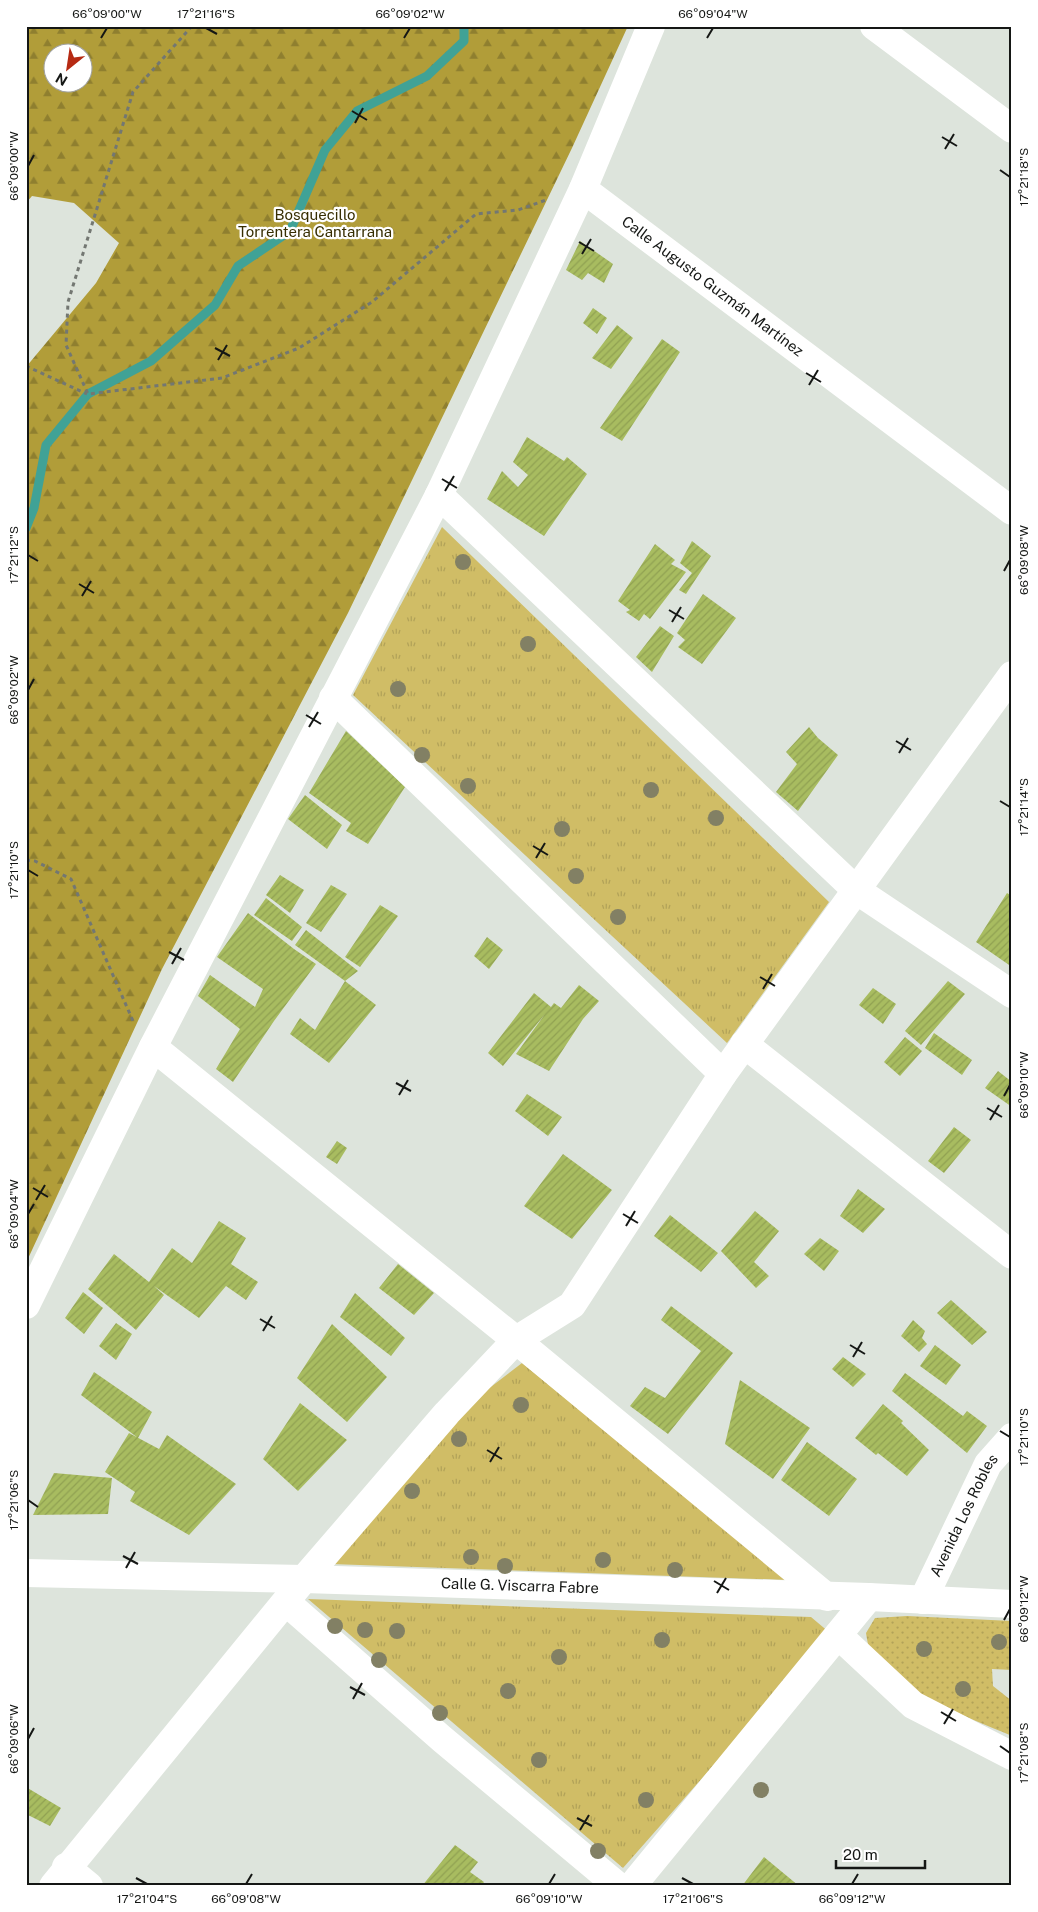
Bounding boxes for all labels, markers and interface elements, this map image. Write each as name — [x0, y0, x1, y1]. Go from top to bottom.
text: 66°09'00"W — [72, 7, 142, 21]
text: 17°21'16"S — [177, 7, 235, 21]
text: 66°09'02"W — [375, 7, 445, 21]
text: 66°09'04"W — [678, 7, 748, 21]
north arrow — [42, 42, 92, 92]
text: N — [53, 70, 70, 89]
text: 66°09'00"W — [7, 131, 21, 201]
text: 17°21'18"S — [1017, 148, 1031, 206]
park label: Bosquecillo Torrentera Cantarrana — [238, 206, 392, 240]
street label: Calle Augusto Guzmán Martínez — [619, 212, 807, 360]
text: 66°09'08"W — [1017, 525, 1031, 595]
text: 17°21'12"S — [7, 526, 21, 584]
text: 66°09'02"W — [7, 655, 21, 725]
text: 17°21'14"S — [1017, 778, 1031, 836]
text: 17°21'10"S — [7, 841, 21, 899]
text: 66°09'10"W — [1017, 1051, 1031, 1118]
text: 66°09'04"W — [7, 1179, 21, 1249]
text: 17°21'10"S — [1017, 1408, 1031, 1466]
street label: Avenida Los Robles — [926, 1450, 1001, 1579]
text: 17°21'06"S — [7, 1470, 21, 1530]
street label: Calle G. Viscarra Fabre — [441, 1574, 599, 1596]
text: 66°09'12"W — [1017, 1575, 1031, 1642]
text: 66°09'06"W — [7, 1704, 21, 1774]
text: 17°21'08"S — [1017, 1723, 1031, 1783]
scale bar — [836, 1837, 924, 1869]
text: 20 m — [843, 1846, 878, 1863]
text: 17°21'04"S — [117, 1892, 177, 1906]
text: 66°09'08"W — [211, 1892, 281, 1906]
text: 66°09'10"W — [516, 1892, 583, 1906]
text: 17°21'06"S — [663, 1892, 723, 1906]
text: 66°09'12"W — [819, 1892, 886, 1906]

